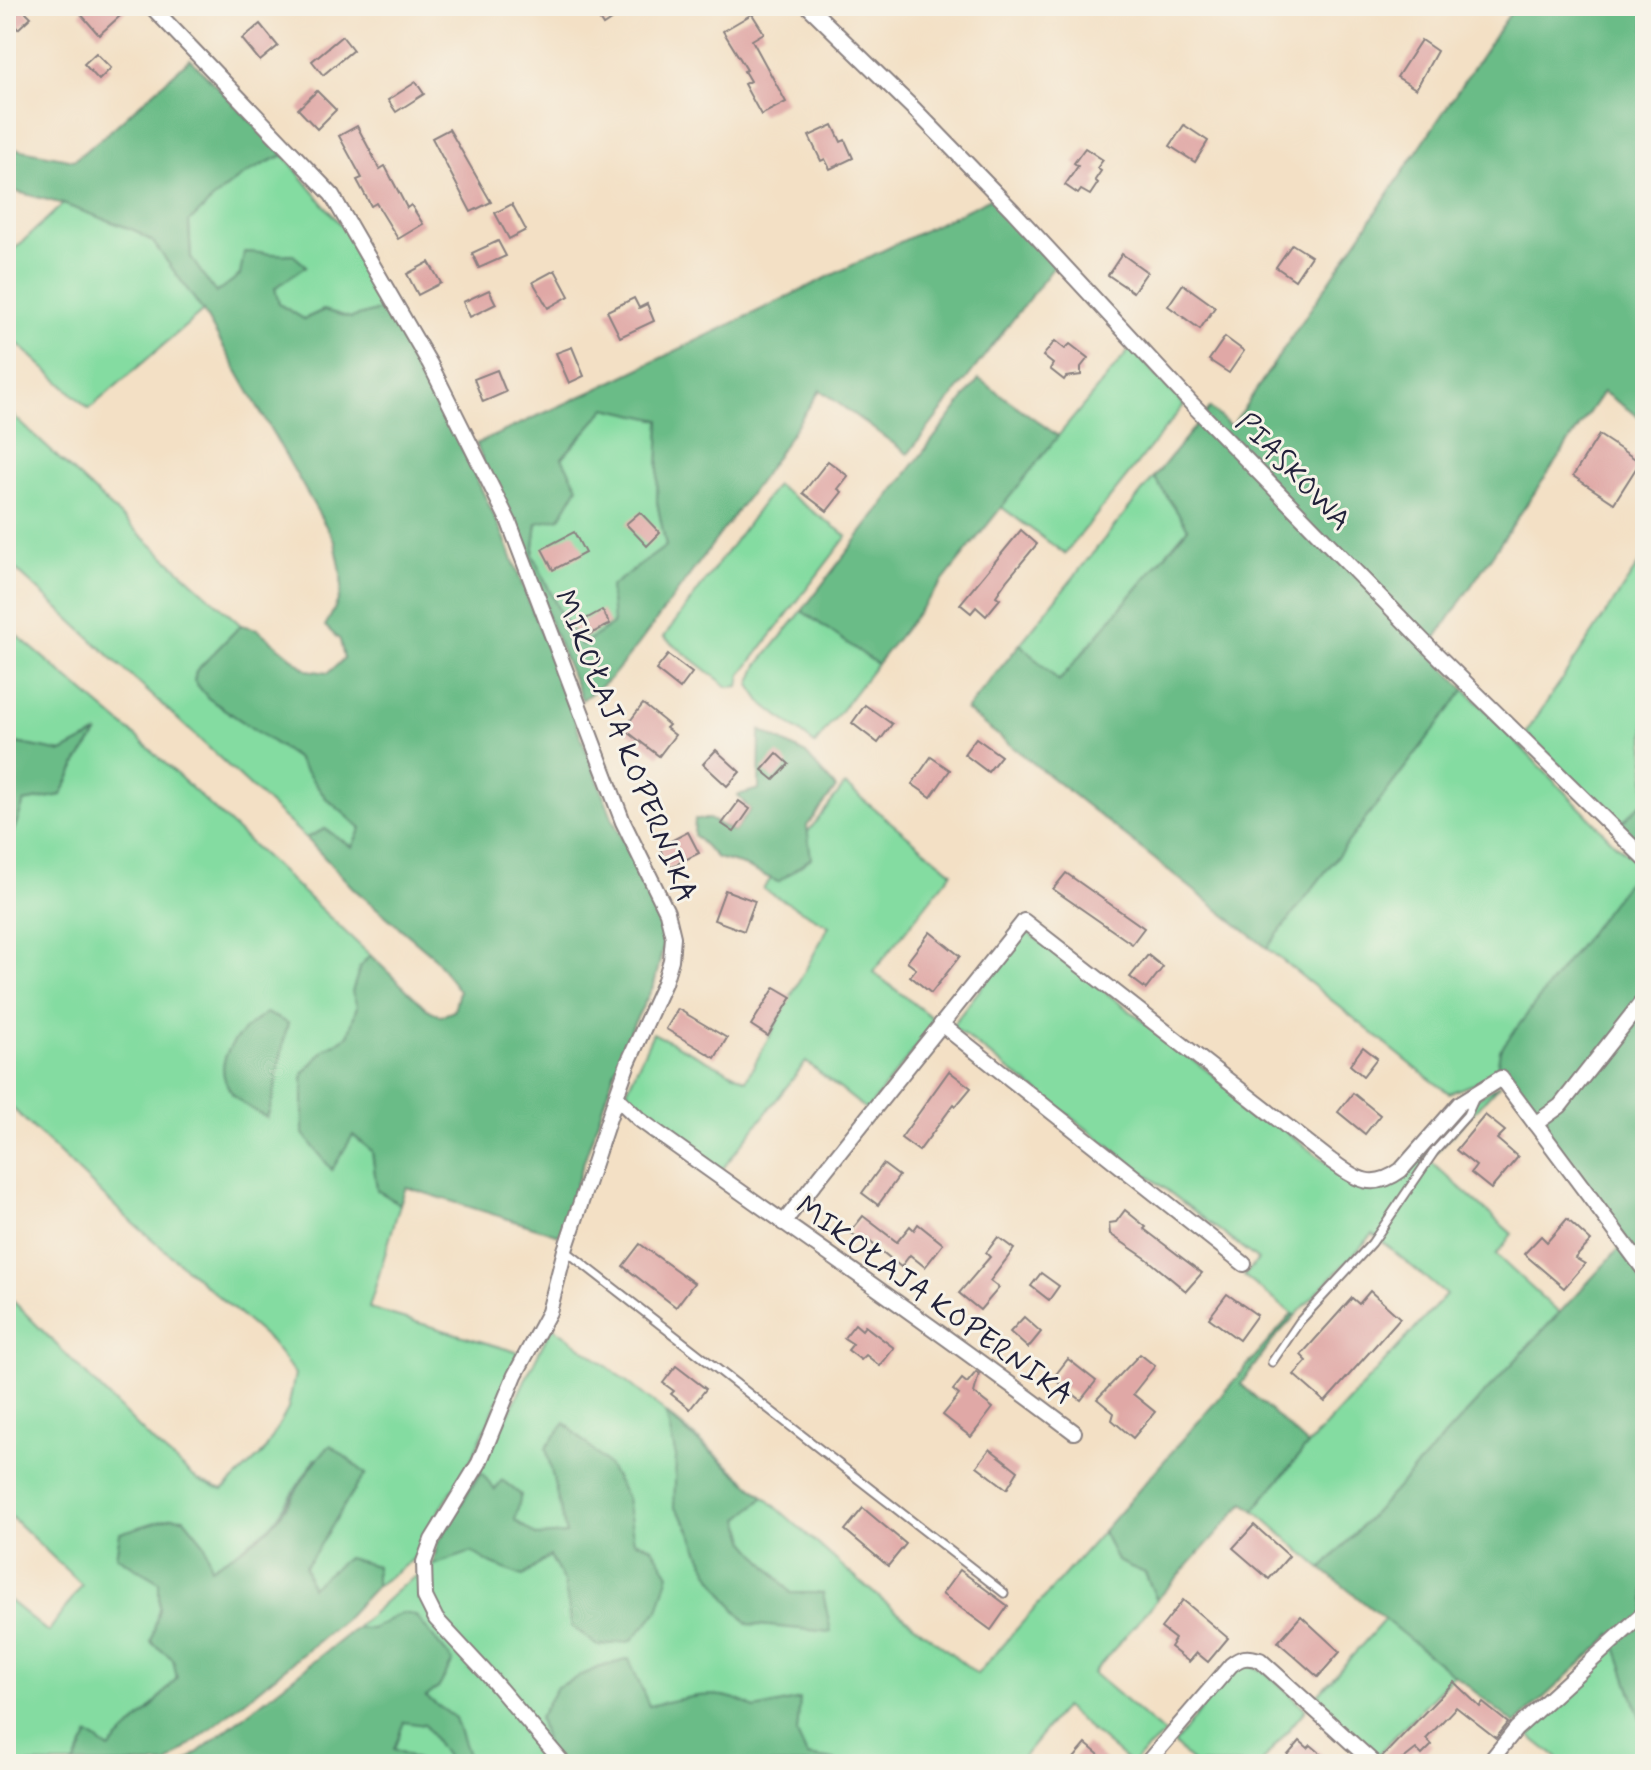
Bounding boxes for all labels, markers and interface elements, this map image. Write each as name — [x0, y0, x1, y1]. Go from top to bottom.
street label: PIASKOWA — [1227, 404, 1359, 540]
street label: MIKOŁAJA KOPERNIKA — [544, 584, 705, 909]
street label: MIKOŁAJA KOPERNIKA — [788, 1187, 1081, 1415]

